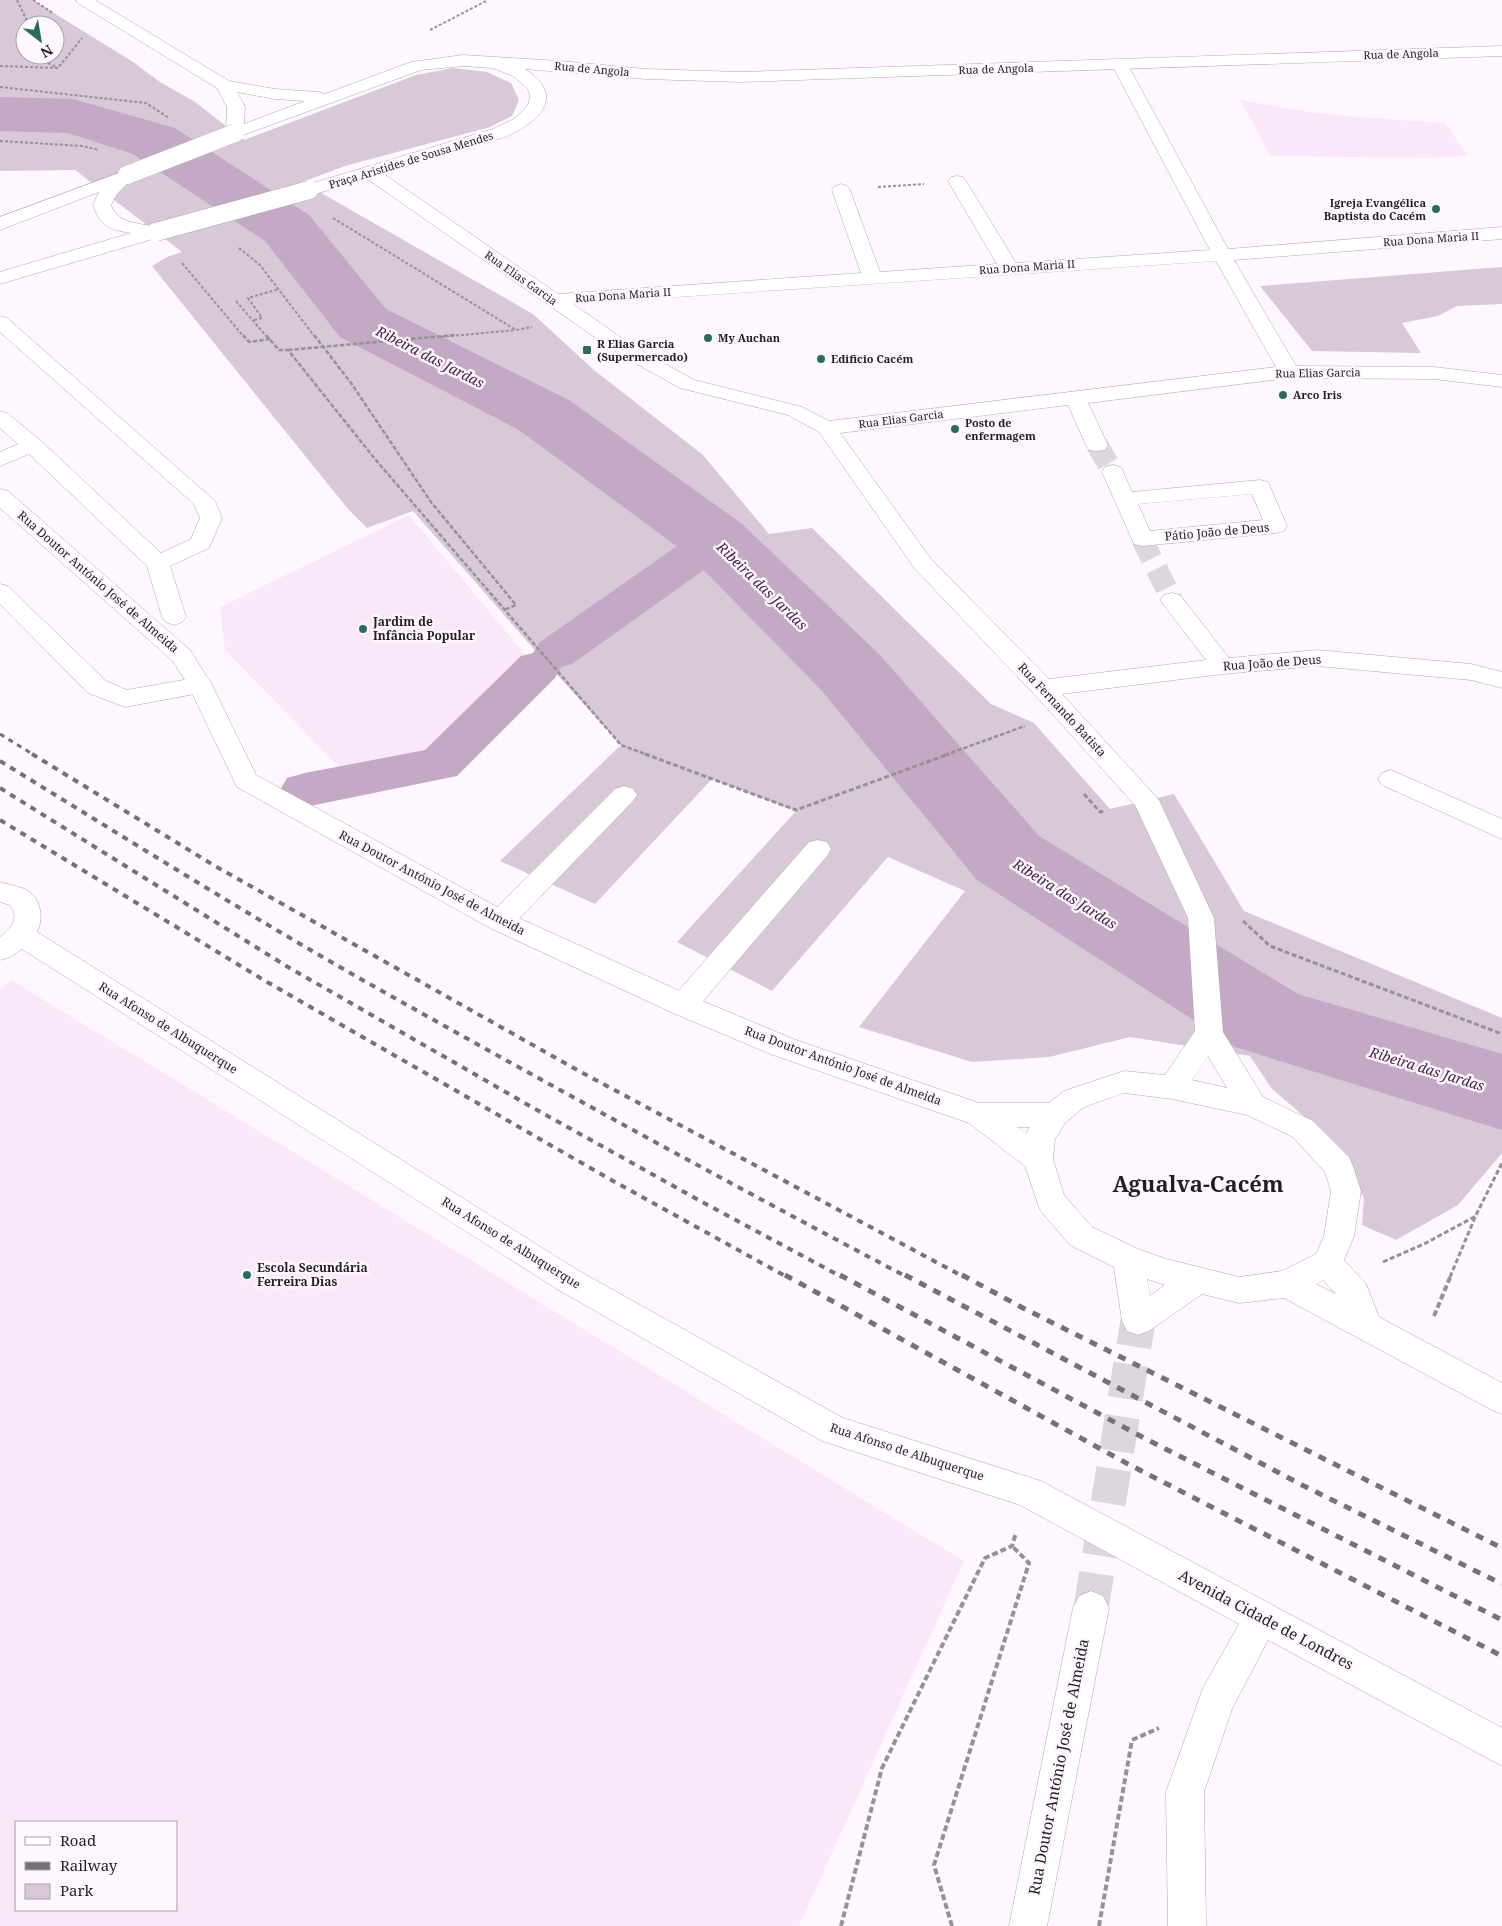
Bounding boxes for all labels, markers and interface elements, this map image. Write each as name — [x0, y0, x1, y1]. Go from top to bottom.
north arrow — [15, 15, 65, 65]
text: N — [37, 41, 57, 63]
street label: Rua de Angola — [1363, 45, 1439, 62]
street label: Rua de Angola — [554, 58, 630, 79]
street label: Rua de Angola — [958, 60, 1034, 77]
street label: Praça Aristides de Sousa Mendes — [327, 127, 495, 192]
place label: Igreja Evangélica Baptista do Cacém — [1324, 195, 1426, 223]
marker: Igreja Evangélica Baptista do Cacém — [1430, 203, 1442, 215]
street label: Rua Dona Maria II — [1383, 228, 1479, 249]
street label: Rua Elias Garcia — [482, 247, 561, 308]
street label: Rua Dona Maria II — [979, 256, 1075, 277]
street label: Rua Dona Maria II — [575, 284, 671, 305]
water label: Ribeira das Jardas — [372, 321, 488, 392]
place label: My Auchan — [718, 330, 781, 345]
marker: My Auchan — [702, 332, 714, 344]
place label: R Elias Garcia (Supermercado) — [597, 336, 688, 364]
marker: R Elias Garcia (Supermercado) — [581, 344, 593, 356]
place label: Edificio Cacém — [831, 351, 913, 366]
marker: Edificio Cacém — [815, 353, 827, 365]
street label: Rua Elias Garcia — [1275, 364, 1361, 381]
place label: Arco Iris — [1293, 387, 1342, 402]
marker: Arco Iris — [1277, 389, 1289, 401]
street label: Rua Elias Garcia — [858, 406, 944, 431]
place label: Posto de enfermagem — [965, 415, 1036, 443]
marker: Posto de enfermagem — [949, 423, 961, 435]
street label: Rua Doutor António José de Almeida — [14, 507, 183, 657]
street label: Pátio João de Deus — [1164, 518, 1270, 545]
water label: Ribeira das Jardas — [712, 537, 812, 634]
place label: Jardim de Infância Popular — [372, 613, 476, 644]
marker: Jardim de Infância Popular — [357, 623, 369, 635]
street label: Rua João de Deus — [1222, 651, 1322, 674]
street label: Rua Fernando Batista — [1014, 659, 1111, 761]
street label: Rua Doutor António José de Almeida — [336, 826, 528, 939]
water label: Ribeira das Jardas — [1009, 853, 1121, 933]
street label: Rua Afonso de Albuquerque — [96, 978, 241, 1077]
street label: Rua Doutor António José de Almeida — [742, 1022, 944, 1109]
water label: Ribeira das Jardas — [1366, 1042, 1487, 1095]
district label: Agualva-Cacém — [1112, 1168, 1284, 1198]
street label: Rua Afonso de Albuquerque — [439, 1193, 584, 1292]
place label: Escola Secundária Ferreira Dias — [257, 1259, 368, 1290]
marker: Escola Secundária Ferreira Dias — [241, 1269, 253, 1281]
street label: Rua Afonso de Albuquerque — [828, 1419, 986, 1484]
street label: Avenida Cidade de Londres — [1176, 1564, 1357, 1674]
street label: Rua Doutor António José de Almeida — [1023, 1637, 1093, 1897]
legend — [15, 1821, 178, 1911]
text: Road — [60, 1830, 96, 1850]
text: Railway — [60, 1855, 118, 1875]
text: Park — [60, 1880, 94, 1900]

